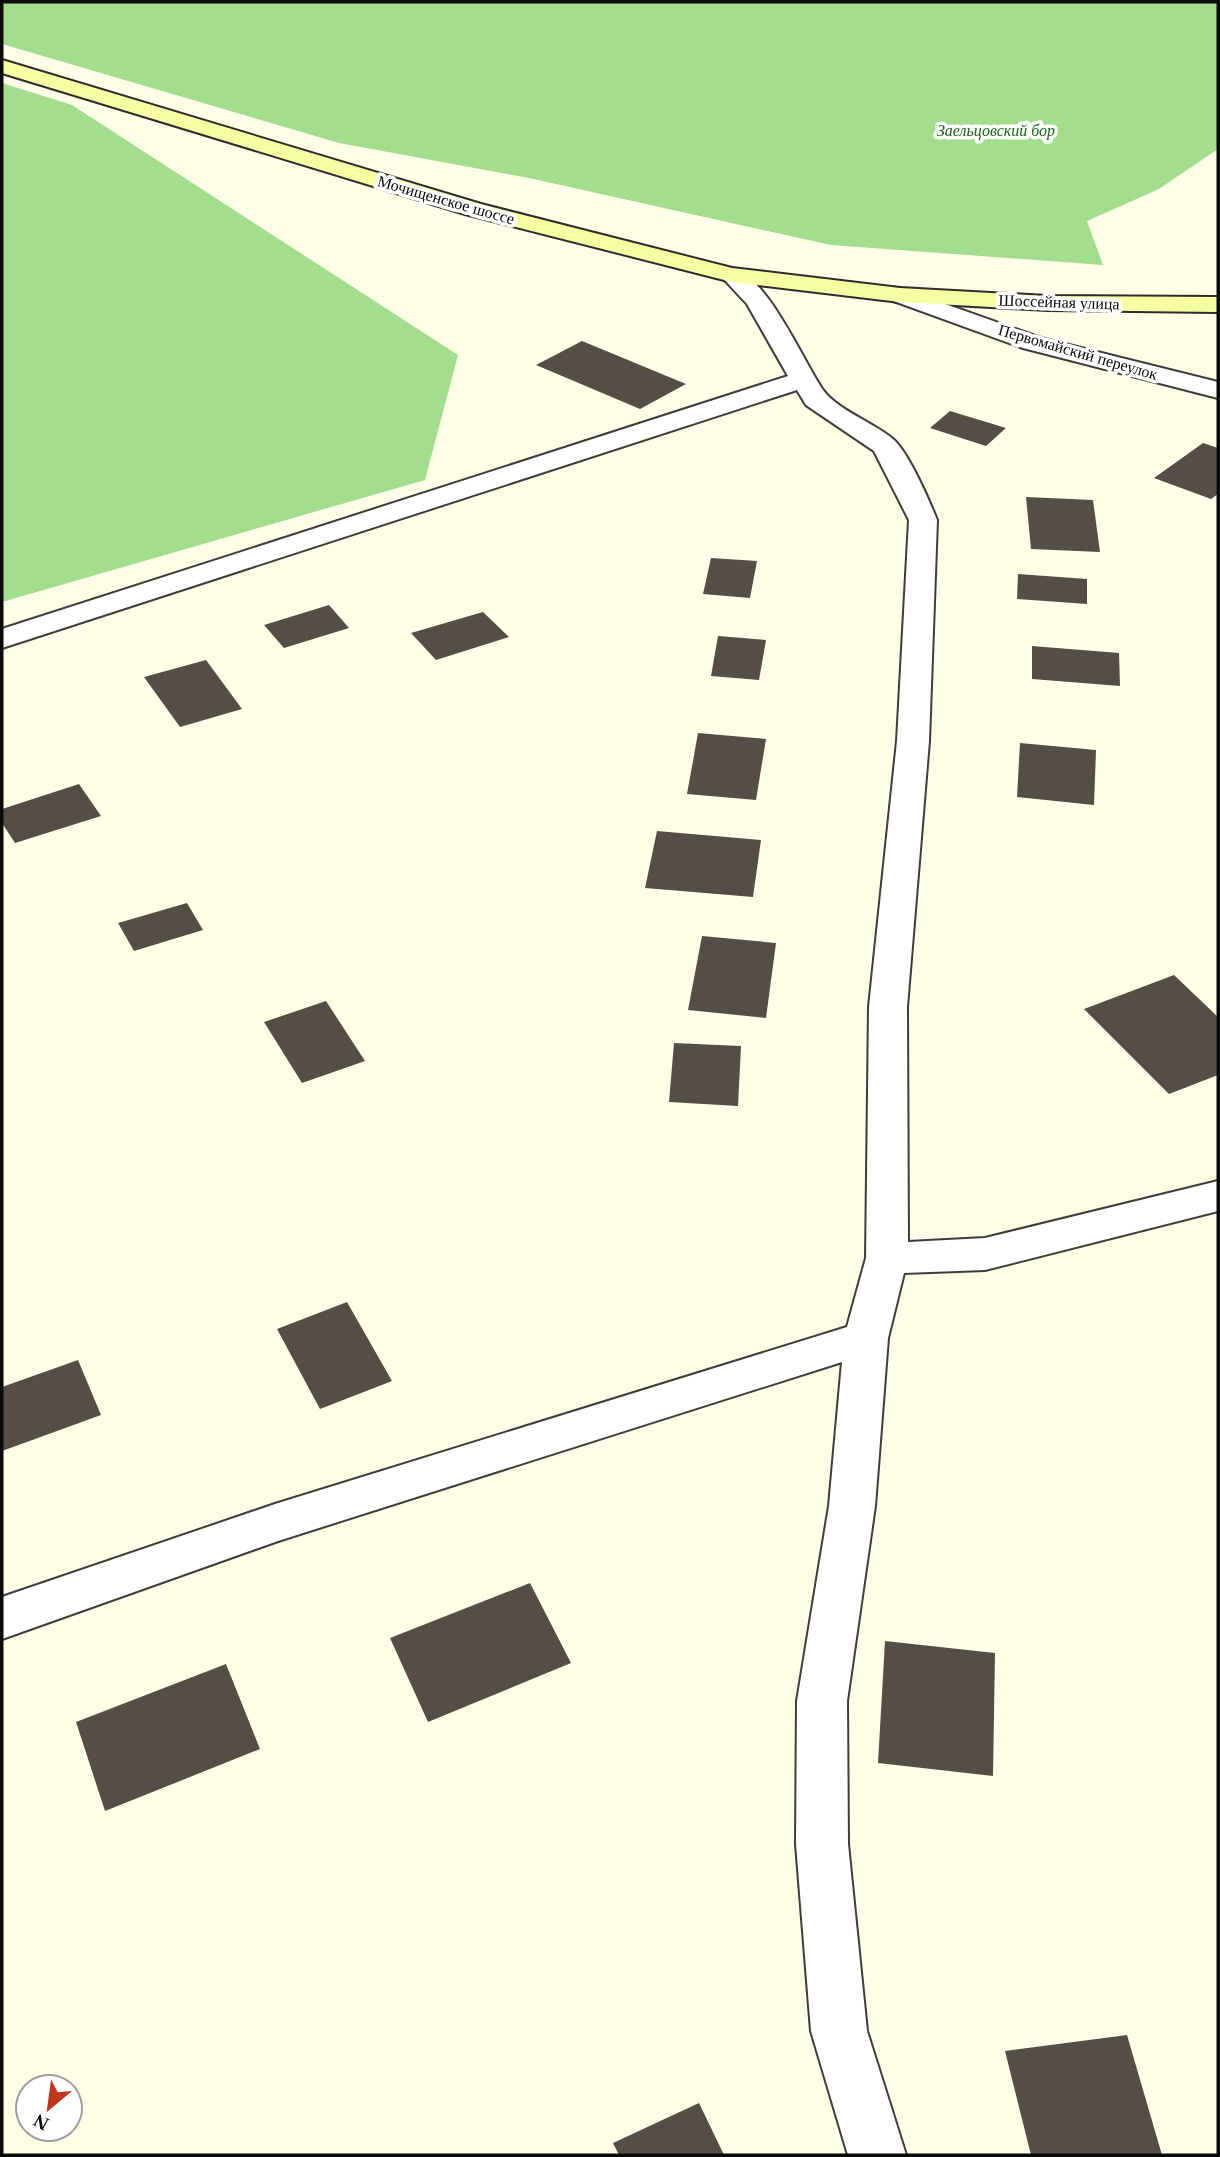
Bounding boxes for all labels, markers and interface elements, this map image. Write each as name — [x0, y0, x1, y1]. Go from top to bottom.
park label: Заельцовский бор — [937, 122, 1055, 140]
street label: Мочищенское шоссе — [375, 172, 516, 229]
street label: Шоссейная улица — [998, 291, 1120, 314]
street label: Первомайский переулок — [996, 321, 1160, 384]
north arrow — [14, 2073, 84, 2143]
text: N — [30, 2110, 52, 2135]

